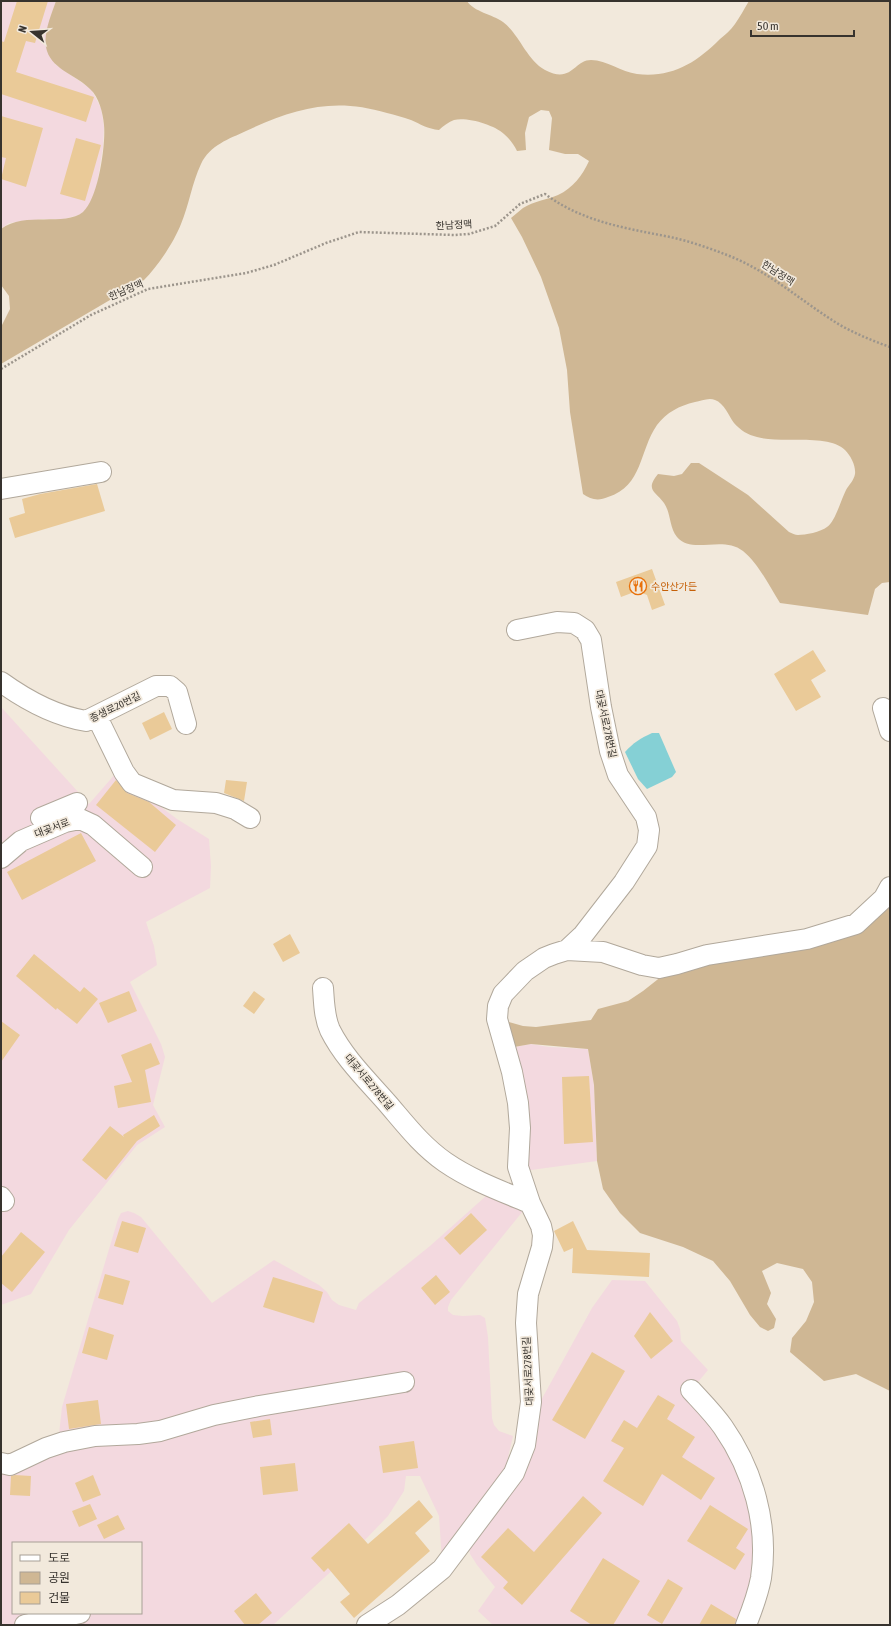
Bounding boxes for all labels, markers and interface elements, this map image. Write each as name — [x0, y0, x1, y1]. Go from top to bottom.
north arrow — [12, 12, 52, 52]
scale bar — [751, 12, 854, 38]
text: 50 m — [757, 19, 779, 33]
text: N — [16, 24, 29, 34]
street label: 한남정맥 — [435, 219, 473, 231]
street label: 한남정맥 — [760, 258, 796, 288]
street label: 한남정맥 — [107, 278, 145, 302]
restaurant icon: 수안산가든 — [628, 576, 648, 596]
place label: 수안산가든 — [651, 581, 697, 592]
street label: 대곶서로278번길 — [593, 689, 619, 759]
street label: 종생로20번길 — [88, 690, 142, 724]
street label: 대곶서로 — [33, 816, 71, 840]
street label: 대곶서로278번길 — [343, 1052, 395, 1112]
street label: 대곶서로278번길 — [521, 1336, 535, 1406]
legend — [12, 1542, 142, 1614]
text: 도로 — [48, 1551, 70, 1565]
text: 공원 — [48, 1571, 70, 1585]
text: 건물 — [48, 1591, 70, 1605]

